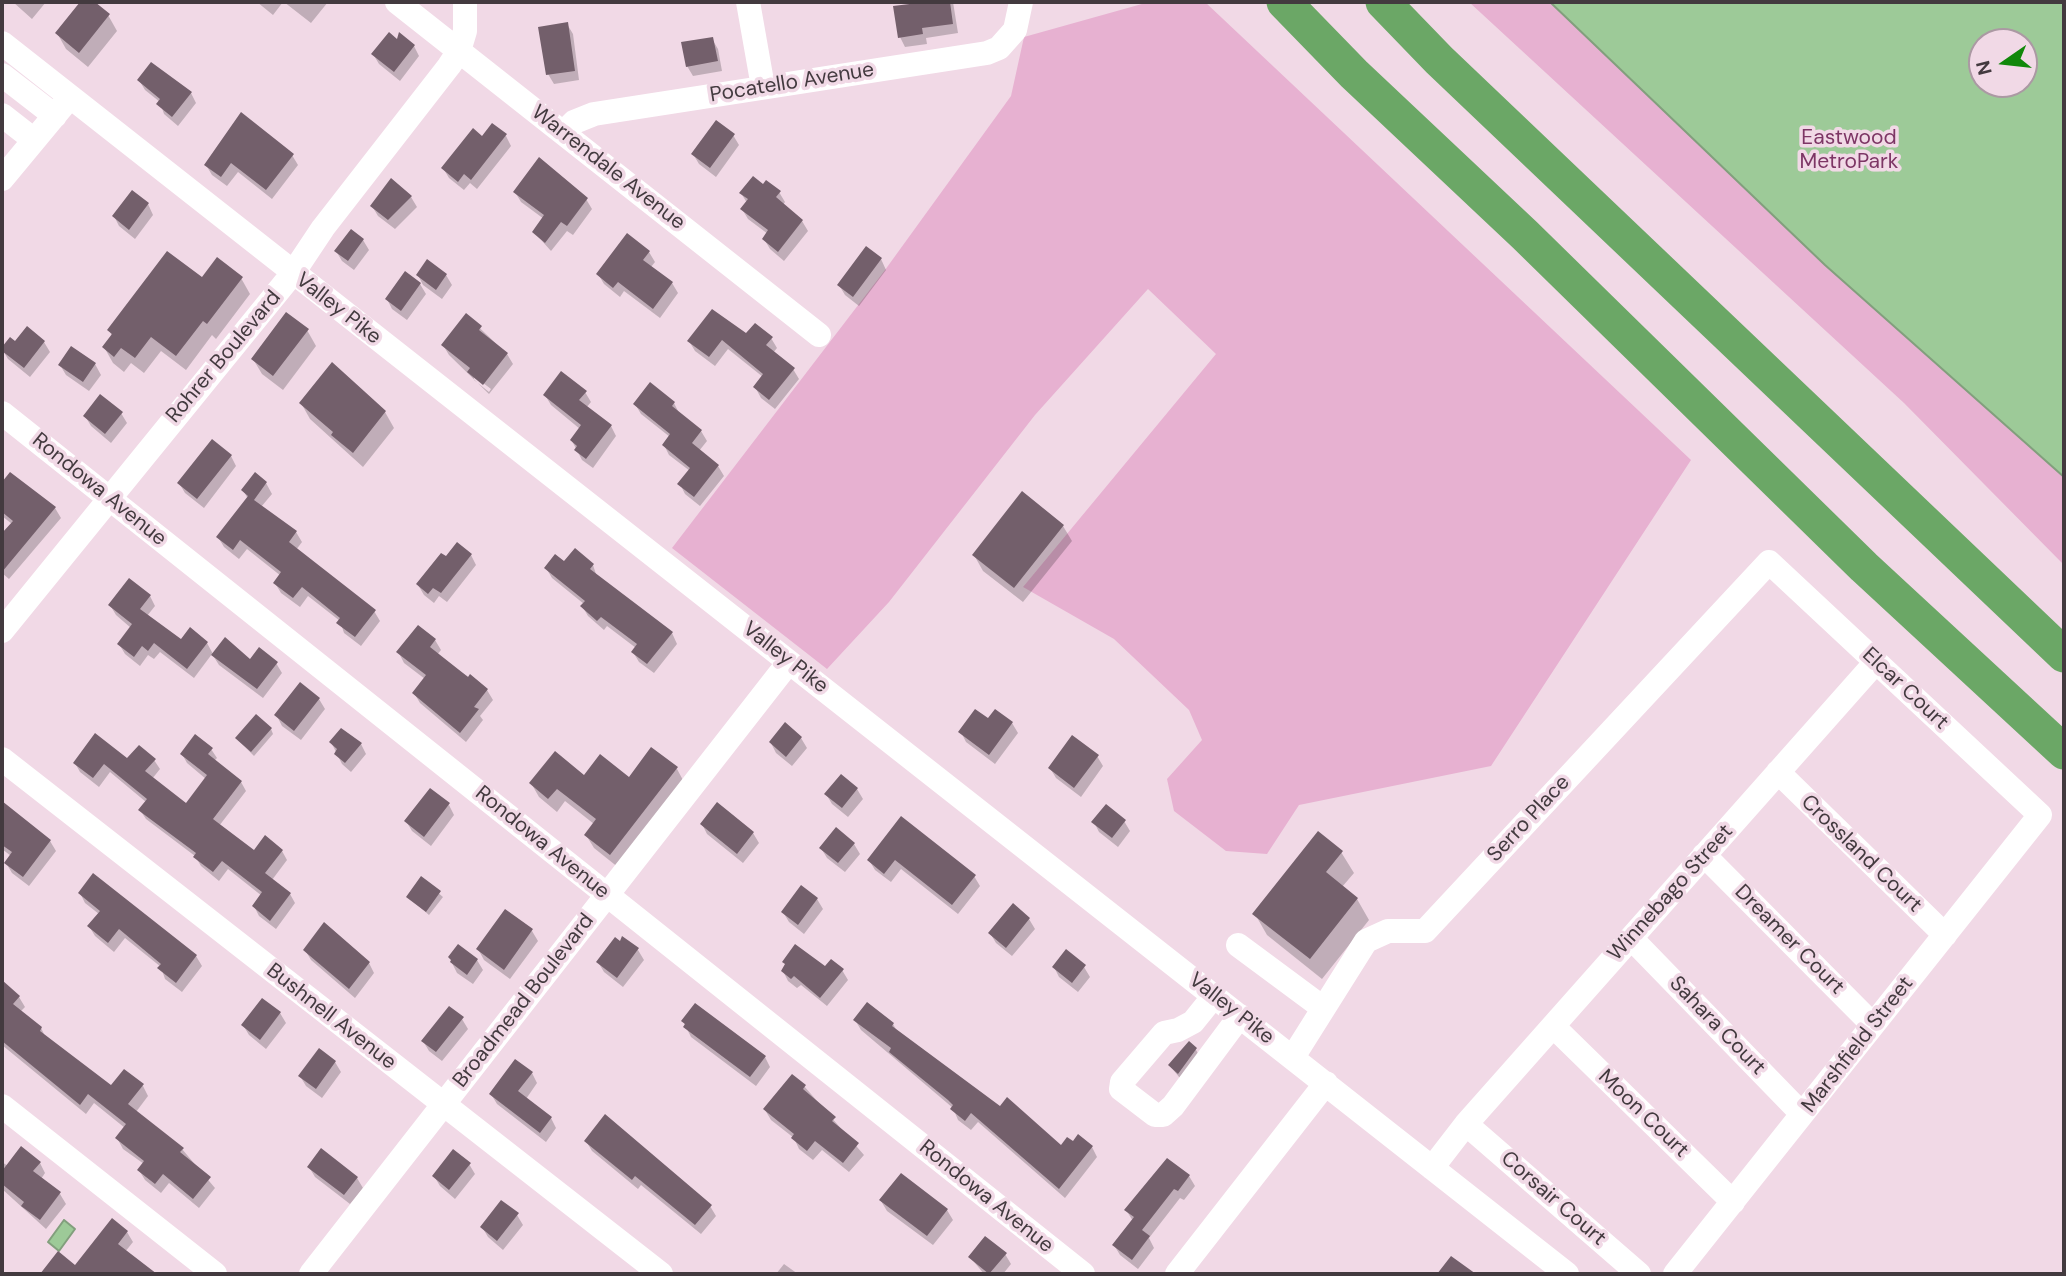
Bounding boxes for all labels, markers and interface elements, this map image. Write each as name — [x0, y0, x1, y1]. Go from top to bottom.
north arrow — [1968, 28, 2038, 98]
street label: Pocatello Avenue — [708, 58, 876, 108]
text: N — [1970, 58, 1998, 77]
street label: Warrendale Avenue — [526, 100, 690, 236]
park label: Eastwood MetroPark — [1800, 125, 1898, 175]
street label: Valley Pike — [290, 268, 386, 350]
street label: Rohrer Boulevard — [161, 286, 287, 428]
street label: Rondowa Avenue — [27, 428, 171, 552]
street label: Valley Pike — [737, 617, 833, 699]
street label: Elcar Court — [1857, 643, 1953, 735]
street label: Serro Place — [1482, 770, 1576, 868]
street label: Rondowa Avenue — [470, 781, 614, 905]
street label: Crossland Court — [1795, 790, 1927, 918]
street label: Winnebago Street — [1603, 820, 1739, 966]
street label: Dreamer Court — [1729, 880, 1849, 1000]
street label: Broadmead Boulevard — [448, 909, 600, 1093]
street label: Bushnell Avenue — [261, 959, 401, 1075]
street label: Valley Pike — [1183, 968, 1279, 1050]
street label: Sahara Court — [1664, 971, 1770, 1081]
street label: Marshfield Street — [1797, 972, 1919, 1118]
street label: Moon Court — [1593, 1065, 1693, 1163]
street label: Rondowa Avenue — [914, 1135, 1058, 1259]
street label: Corsair Court — [1495, 1146, 1611, 1252]

